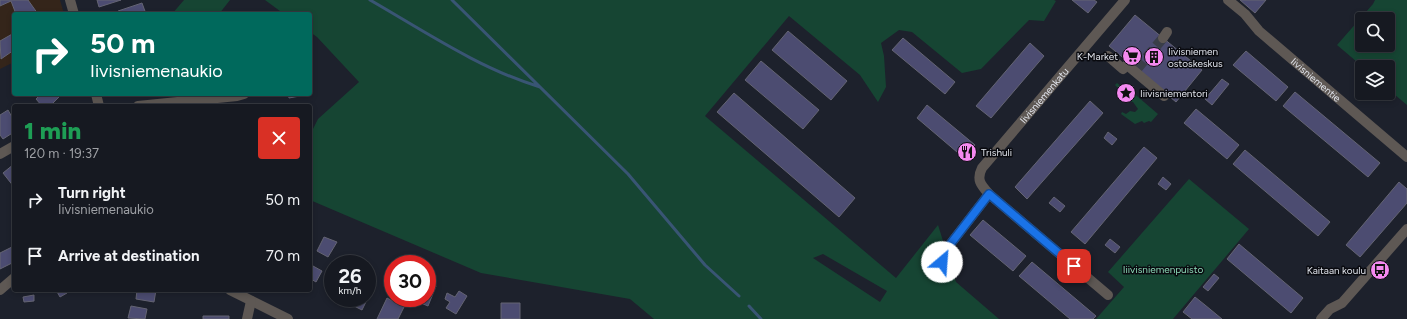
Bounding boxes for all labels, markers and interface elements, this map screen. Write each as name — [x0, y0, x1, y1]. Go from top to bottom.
map controls — [1355, 12, 1395, 100]
button: search — [1355, 12, 1395, 52]
text: 50 m — [90, 26, 156, 60]
icon: right — [24, 28, 76, 80]
supermarket icon: K-Market — [1121, 45, 1143, 67]
place label: Iivisniemen ostoskeskus — [1168, 45, 1223, 70]
building icon: Iivisniemen ostoskeskus — [1143, 46, 1165, 68]
place label: K-Market — [1077, 50, 1118, 63]
street label: Iivisniementie — [1288, 55, 1344, 105]
text: Iivisniemenaukio — [90, 60, 223, 82]
button: layers — [1355, 60, 1395, 100]
street label: Iivisniemenkatu — [1017, 65, 1072, 126]
place icon: Iiivisniementori — [1115, 82, 1137, 104]
place label: Iiivisniementori — [1140, 87, 1208, 100]
text: 1 min — [24, 116, 81, 145]
button: close — [258, 117, 300, 159]
restaurant icon: Trishuli — [956, 141, 978, 163]
text: 120 m · 19:37 — [24, 146, 99, 161]
place label: Trishuli — [981, 146, 1012, 159]
text: Turn right — [58, 184, 126, 202]
icon: right — [24, 189, 46, 211]
text: 50 m — [265, 191, 300, 209]
text: Iivisniemenaukio — [58, 202, 154, 217]
position arrow — [921, 241, 963, 283]
icon: arrive — [24, 245, 46, 267]
text: Arrive at destination — [58, 247, 199, 265]
text: 70 m — [266, 247, 300, 265]
pin — [1057, 249, 1091, 283]
speed limit sign: 30 — [384, 255, 436, 307]
icon: arrive — [1063, 255, 1085, 277]
bus stop icon: Kaitaan koulu — [1369, 259, 1391, 281]
park label: Iiivisniemenpuisto — [1123, 263, 1203, 276]
text: 26 — [338, 264, 362, 288]
place label: Kaitaan koulu — [1307, 264, 1366, 277]
text: km/h — [339, 284, 361, 297]

